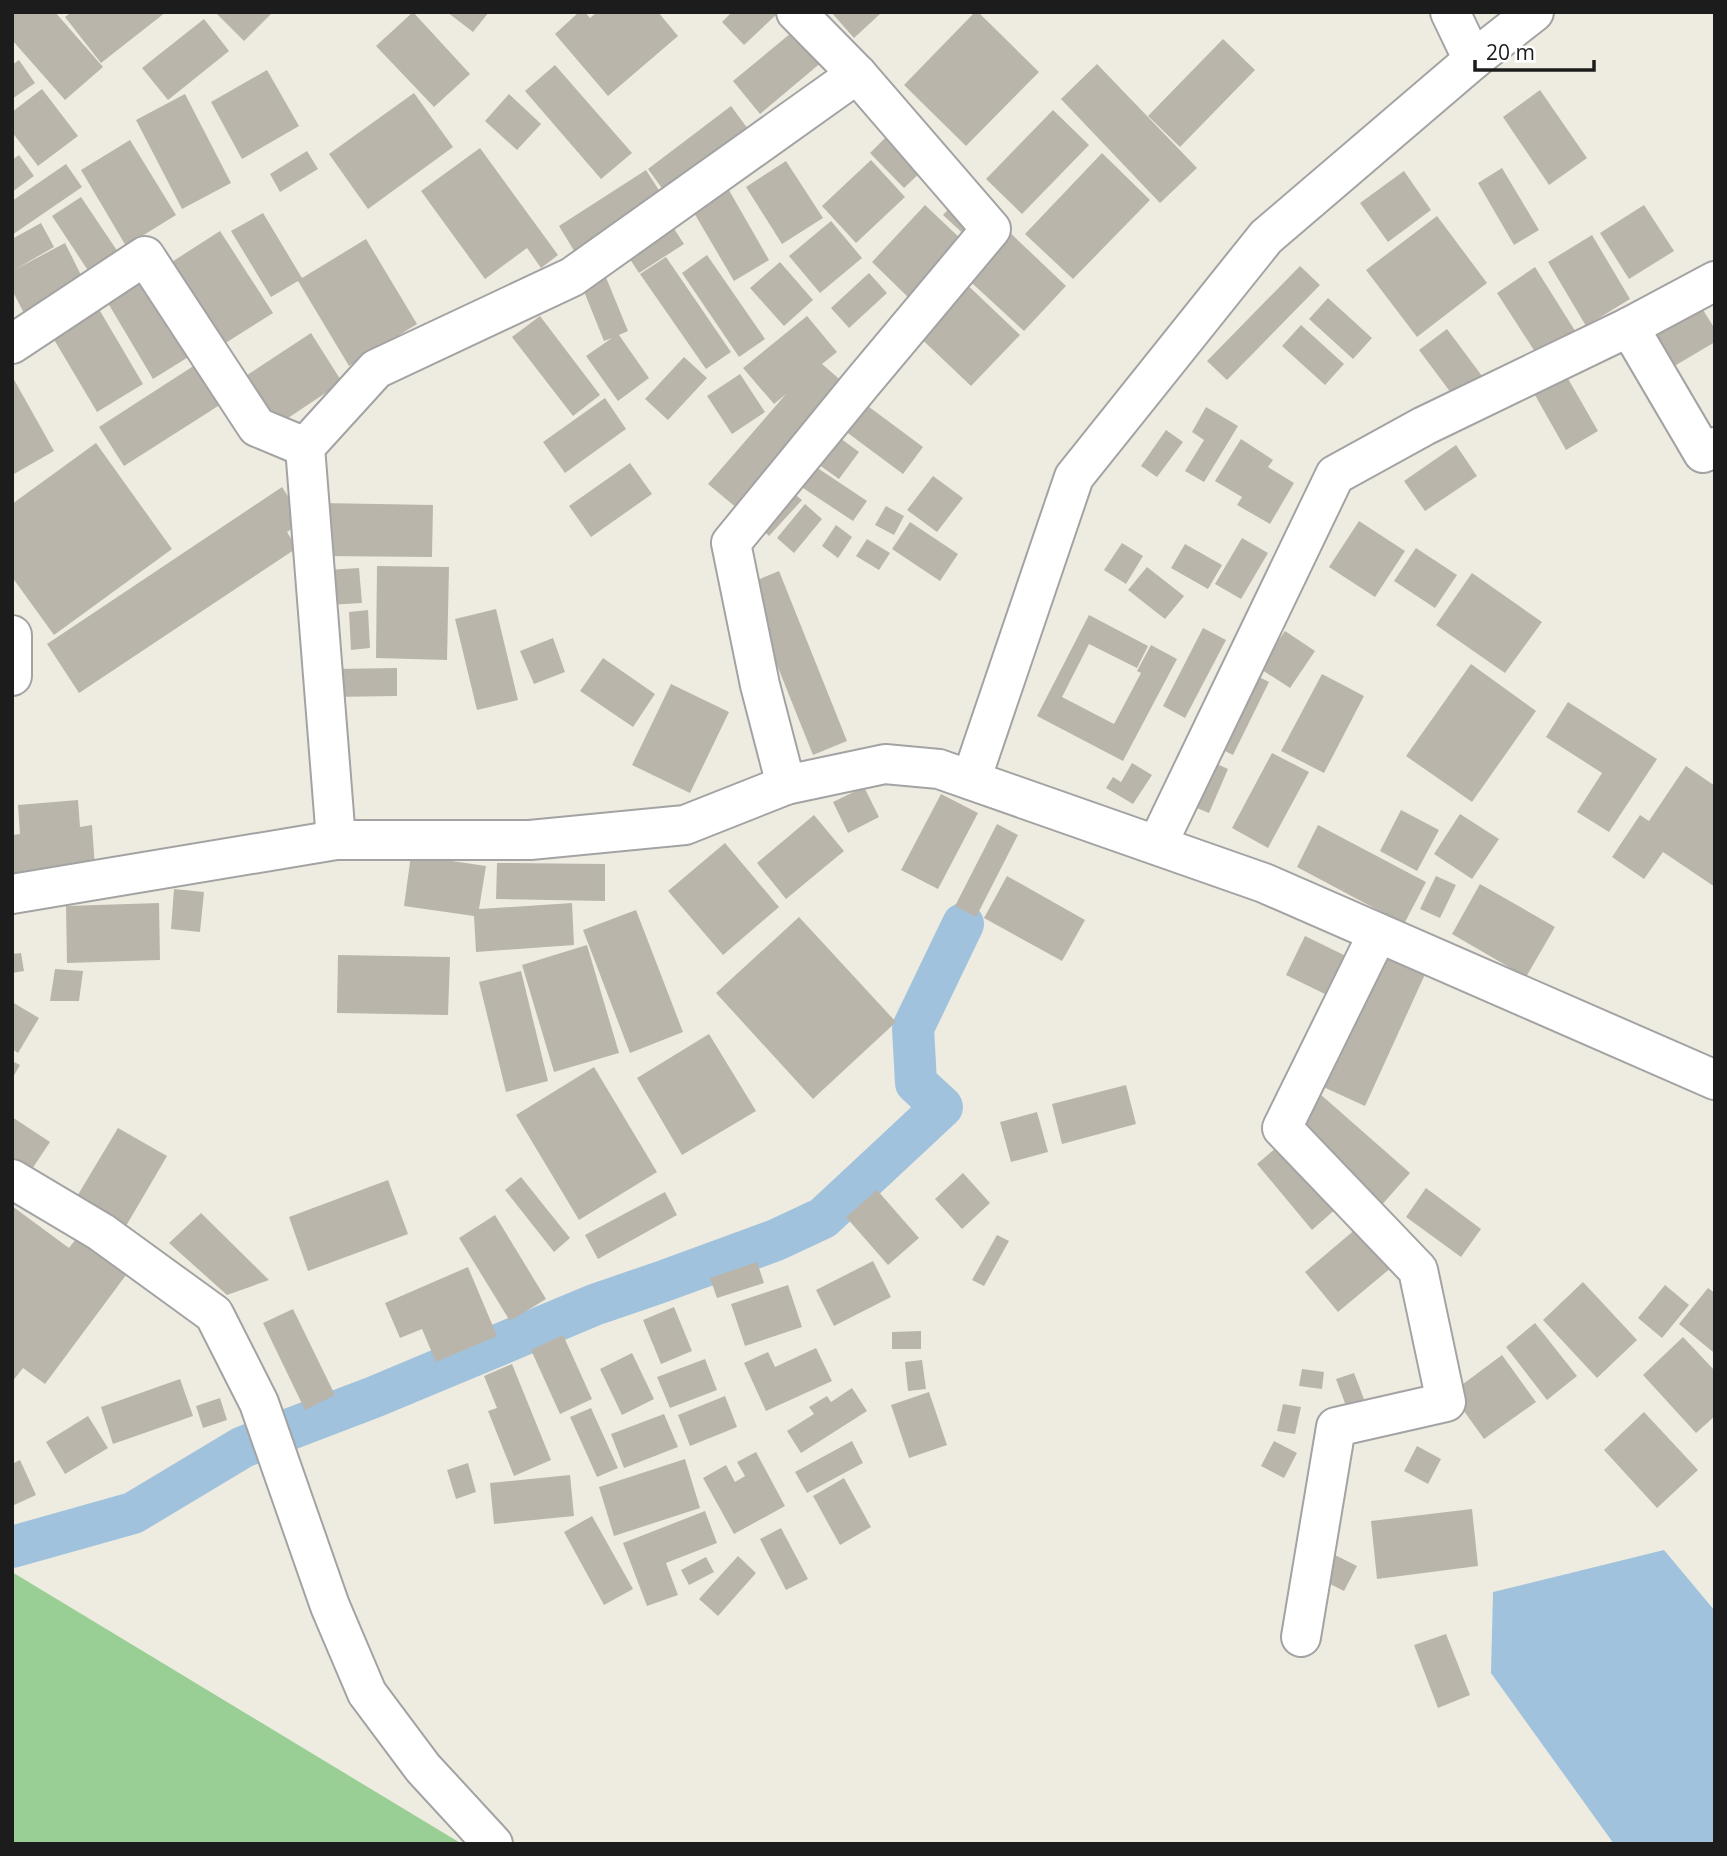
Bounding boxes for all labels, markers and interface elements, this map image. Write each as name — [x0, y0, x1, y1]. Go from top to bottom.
scale bar — [1475, 28, 1594, 72]
text: 20 m — [1486, 38, 1535, 66]

